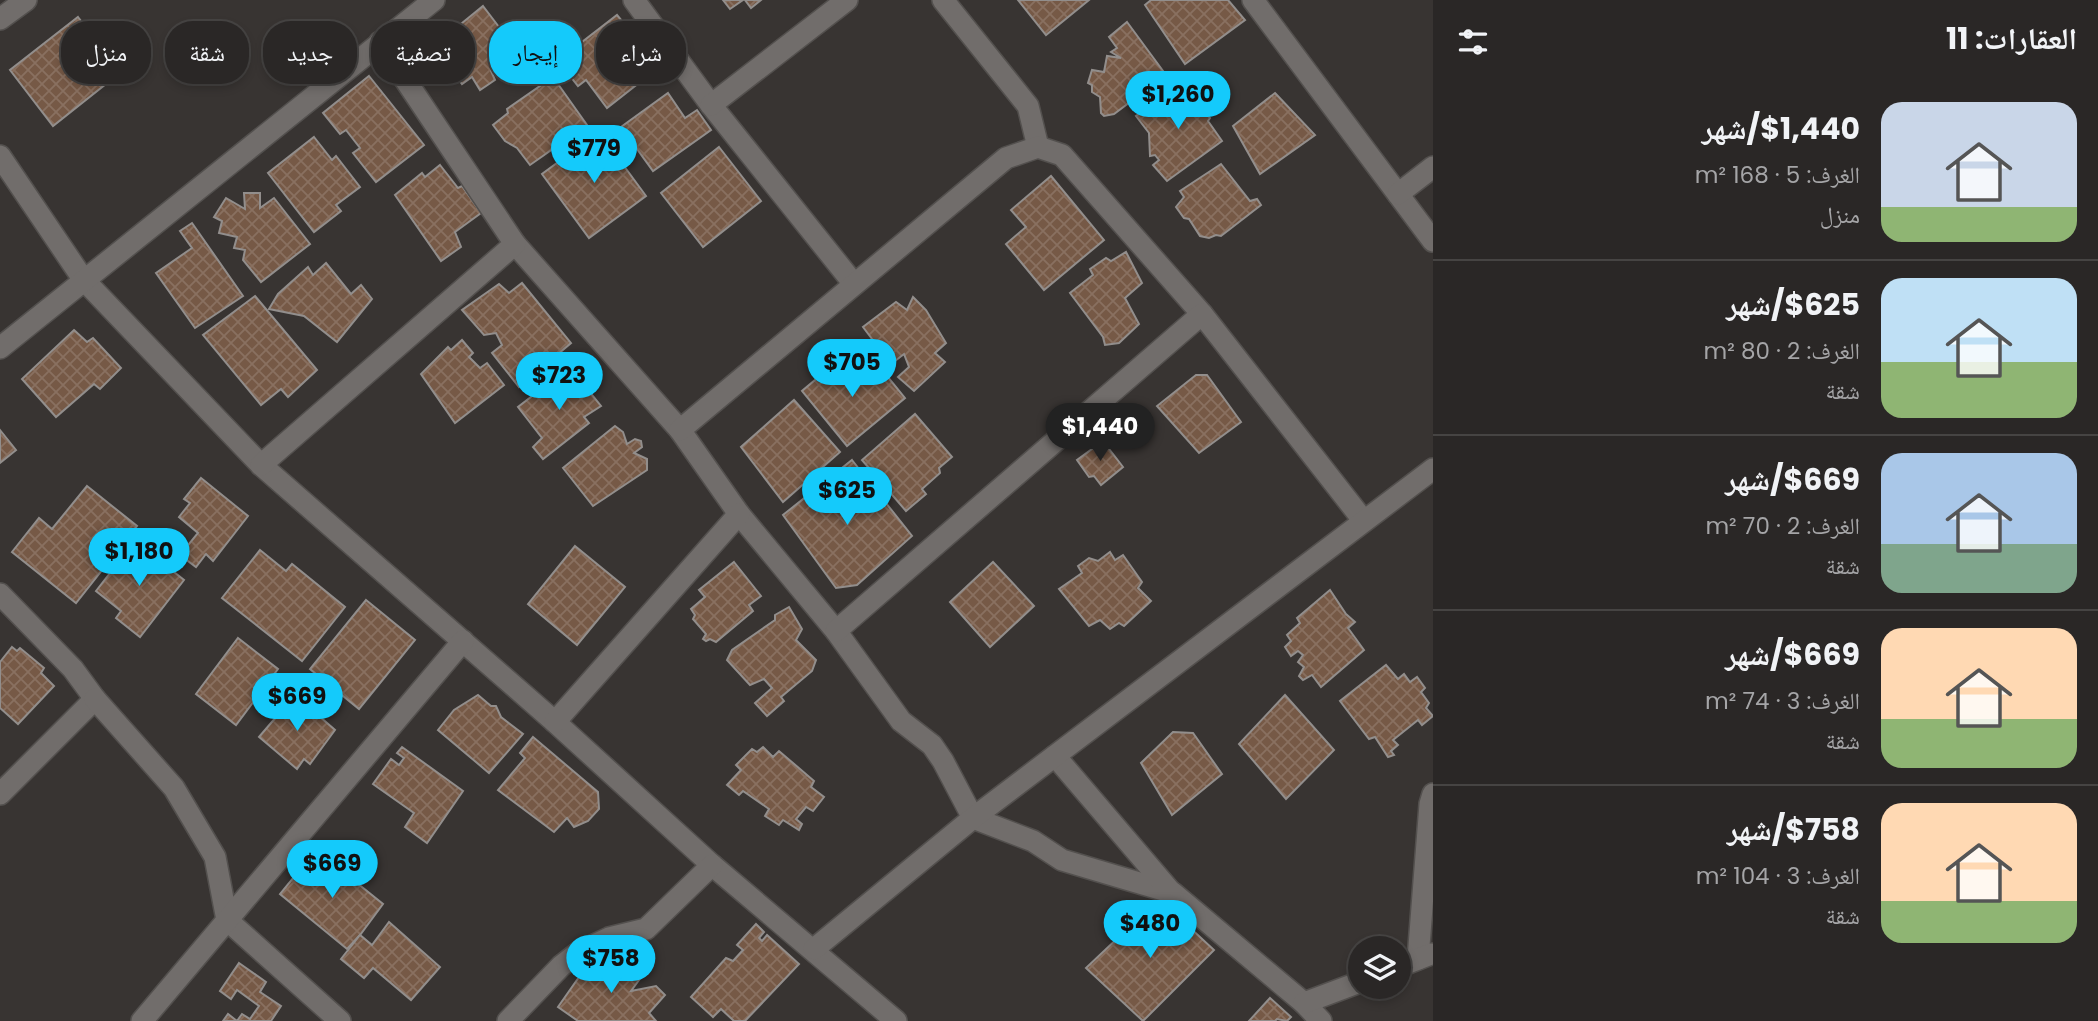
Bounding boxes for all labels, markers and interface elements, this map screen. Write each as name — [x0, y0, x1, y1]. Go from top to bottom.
text: العقارات: 11 — [1946, 17, 2077, 60]
chip: منزل — [61, 21, 151, 84]
chip: شقة — [165, 21, 249, 84]
chip: جديد — [263, 21, 357, 84]
chip: تصفية — [371, 21, 475, 84]
chip: إيجار — [489, 21, 582, 84]
chip: شراء — [596, 21, 686, 84]
icon: filters — [1454, 23, 1492, 61]
pin: $1,260 — [1121, 72, 1235, 131]
text: $1,260 — [1141, 78, 1215, 110]
text: $1,440/شهر — [1702, 107, 1860, 150]
pin: $779 — [553, 125, 635, 185]
icon: home — [1937, 130, 2021, 214]
text: $779 — [567, 132, 621, 164]
text: الغرف: 5 · 168 m² — [1695, 159, 1860, 191]
text: منزل — [1820, 199, 1860, 231]
text: $625/شهر — [1726, 283, 1860, 326]
icon: home — [1937, 306, 2021, 390]
text: الغرف: 2 · 80 m² — [1703, 335, 1860, 367]
pin: $705 — [811, 340, 893, 399]
text: $705 — [823, 346, 881, 378]
pin: $723 — [518, 352, 600, 412]
text: $723 — [532, 359, 586, 391]
text: شقة — [1826, 375, 1860, 407]
pin: $1,440 — [1043, 404, 1157, 463]
text: $1,440 — [1062, 410, 1138, 442]
text: $669/شهر — [1725, 458, 1860, 501]
pin: $625 — [806, 468, 888, 527]
text: $625 — [818, 474, 876, 506]
icon: home — [1937, 481, 2021, 565]
text: الغرف: 2 · 70 m² — [1705, 510, 1860, 542]
pin: $1,180 — [82, 528, 196, 588]
text: $1,180 — [105, 535, 173, 567]
text: شقة — [1826, 550, 1860, 582]
text: $669/شهر — [1725, 633, 1860, 676]
icon: home — [1937, 656, 2021, 740]
pin: $669 — [256, 674, 338, 733]
text: $669 — [268, 680, 326, 712]
text: الغرف: 3 · 74 m² — [1705, 685, 1860, 717]
text: شقة — [1826, 725, 1860, 757]
text: $758/شهر — [1727, 808, 1860, 851]
icon: home — [1937, 831, 2021, 915]
pin: $669 — [291, 841, 373, 900]
text: $669 — [303, 847, 361, 879]
text: الغرف: 3 · 104 m² — [1696, 860, 1860, 892]
pin: $480 — [1109, 900, 1191, 960]
text: شقة — [1826, 900, 1860, 932]
text: $480 — [1120, 907, 1180, 939]
pin: $758 — [570, 936, 652, 995]
map controls — [1348, 936, 1411, 999]
button: layers — [1348, 936, 1411, 999]
text: $758 — [582, 942, 640, 974]

